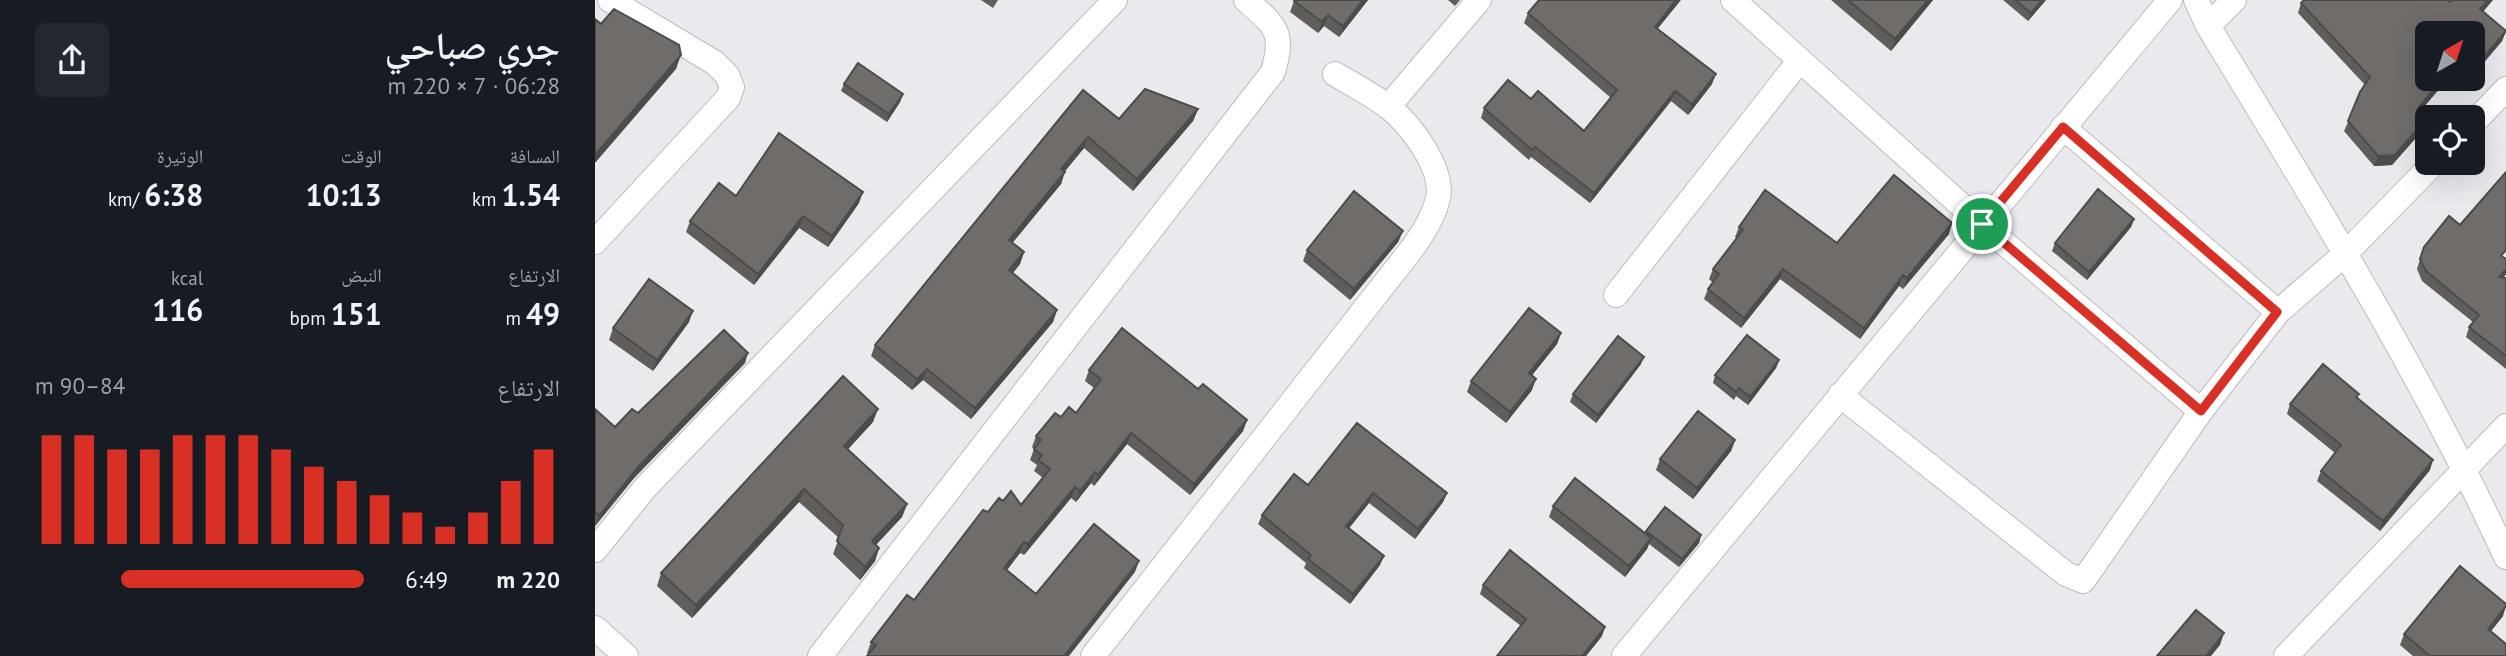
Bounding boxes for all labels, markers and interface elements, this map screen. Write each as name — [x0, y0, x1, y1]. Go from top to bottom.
text: جري صباحي — [384, 20, 560, 69]
north arrow — [2415, 21, 2485, 91]
map controls — [2415, 21, 2485, 175]
button: share — [35, 23, 109, 97]
text: 06:28 · 7 × 220 m — [387, 71, 560, 100]
button: locate — [2415, 105, 2485, 175]
text: الوتيرة — [157, 144, 203, 168]
text: الوقت — [341, 144, 382, 168]
text: المسافة — [510, 144, 560, 168]
text: 6:38 — [144, 175, 203, 214]
text: 10:13 — [306, 175, 382, 214]
text: 1.54 — [502, 175, 560, 214]
text: /km — [108, 187, 144, 211]
text: km — [472, 187, 502, 211]
pin — [1952, 194, 2012, 254]
icon: arrive — [1963, 205, 2001, 243]
text: النبض — [341, 263, 382, 287]
text: الارتفاع — [508, 263, 560, 287]
text: kcal — [171, 266, 203, 290]
text: 116 — [152, 290, 203, 329]
text: 151 — [331, 294, 382, 333]
text: 49 — [526, 294, 560, 333]
text: bpm — [290, 306, 331, 330]
text: m — [505, 306, 526, 330]
text: 84–90 m — [35, 371, 125, 400]
text: الارتفاع — [497, 373, 560, 402]
text: 6:49 — [405, 565, 448, 594]
text: 220 m — [497, 565, 560, 594]

